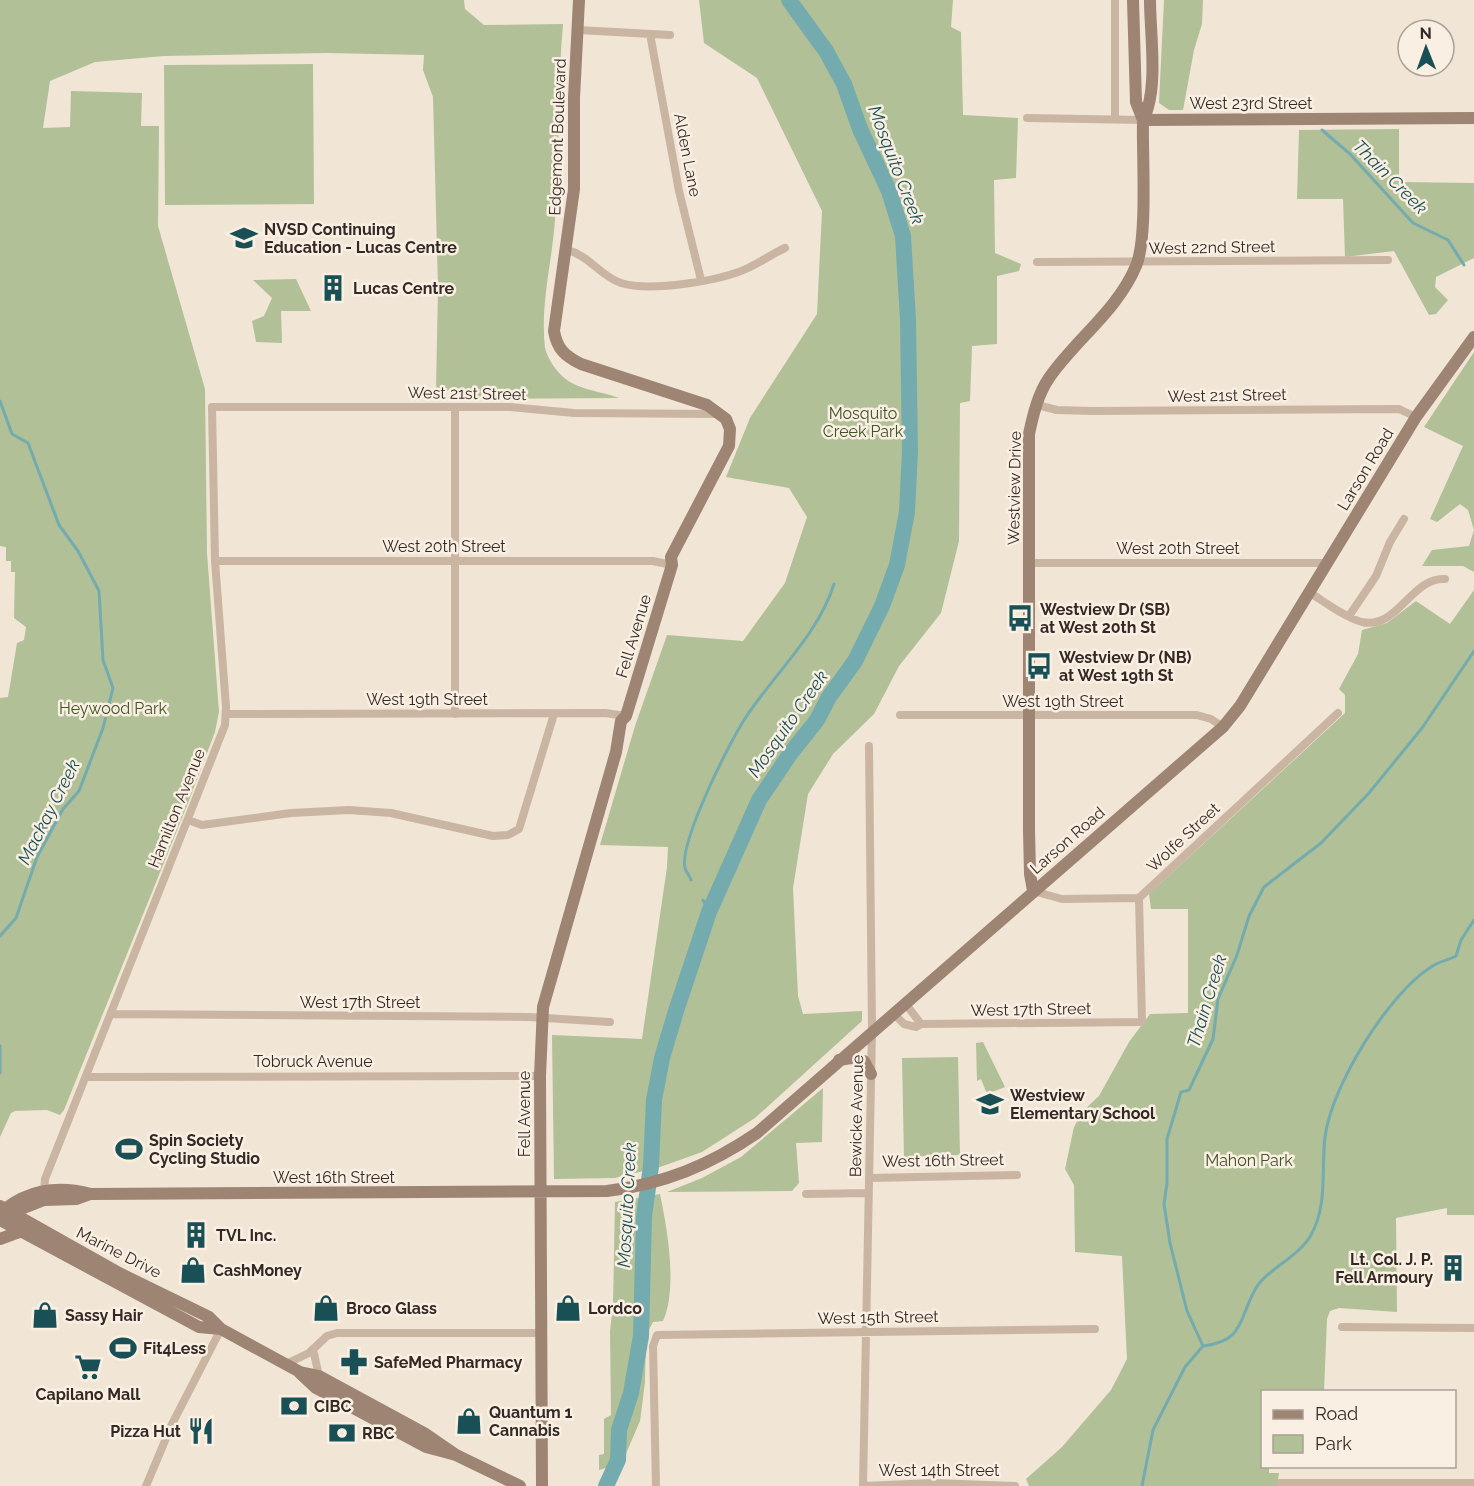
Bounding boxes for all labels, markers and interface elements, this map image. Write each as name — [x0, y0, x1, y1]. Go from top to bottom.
north arrow — [1396, 18, 1456, 78]
text: N — [1419, 24, 1432, 43]
street label: Edgemont Boulevard — [545, 58, 570, 216]
street label: West 23rd Street — [1190, 94, 1313, 113]
water label: Mosquito Creek — [864, 102, 929, 227]
street label: Alden Lane — [670, 112, 705, 198]
water label: Thain Creek — [1349, 135, 1432, 218]
place label: NVSD Continuing Education - Lucas Centre — [264, 220, 457, 257]
school or university icon: NVSD Continuing Education - Lucas Centre — [229, 223, 259, 253]
street label: West 22nd Street — [1149, 237, 1276, 258]
building icon: Lucas Centre — [318, 273, 348, 303]
place label: Lucas Centre — [353, 279, 455, 298]
street label: West 21st Street — [407, 383, 527, 404]
street label: West 21st Street — [1167, 385, 1287, 406]
park label: Mosquito Creek Park — [823, 404, 904, 441]
street label: Larson Road — [1333, 425, 1397, 514]
street label: Westview Drive — [1004, 431, 1025, 545]
street label: West 20th Street — [382, 537, 506, 556]
street label: West 20th Street — [1116, 539, 1240, 558]
street label: Fell Avenue — [612, 592, 655, 680]
place label: Westview Dr (SB) at West 20th St — [1040, 600, 1170, 637]
bus stop icon: Westview Dr (SB) at West 20th St — [1005, 603, 1035, 633]
place label: Westview Dr (NB) at West 19th St — [1059, 648, 1192, 685]
bus stop icon: Westview Dr (NB) at West 19th St — [1024, 651, 1054, 681]
water label: Mosquito Creek — [743, 666, 832, 781]
street label: West 19th Street — [366, 690, 488, 709]
street label: West 19th Street — [1002, 692, 1124, 711]
park label: Heywood Park — [59, 699, 168, 718]
street label: Hamilton Avenue — [144, 746, 209, 871]
water label: Mackay Creek — [13, 755, 84, 868]
street label: Wolfe Street — [1143, 798, 1224, 876]
street label: Larson Road — [1026, 803, 1109, 878]
water label: Thain Creek — [1182, 951, 1231, 1050]
street label: West 17th Street — [300, 993, 421, 1012]
street label: West 17th Street — [971, 999, 1092, 1020]
street label: Tobruck Avenue — [253, 1052, 373, 1071]
street label: Bewicke Avenue — [846, 1055, 867, 1177]
street label: Fell Avenue — [515, 1071, 534, 1157]
place label: Westview Elementary School — [1010, 1086, 1156, 1123]
school or university icon: Westview Elementary School — [975, 1089, 1005, 1119]
place label: Spin Society Cycling Studio — [149, 1131, 260, 1168]
sports icon: Spin Society Cycling Studio — [114, 1134, 144, 1164]
water label: Mosquito Creek — [613, 1141, 640, 1268]
street label: West 16th Street — [882, 1150, 1005, 1171]
park label: Mahon Park — [1205, 1151, 1293, 1170]
street label: West 16th Street — [273, 1168, 396, 1187]
building icon: TVL Inc. — [181, 1220, 211, 1250]
street label: Marine Drive — [73, 1223, 164, 1282]
place label: TVL Inc. — [216, 1226, 276, 1245]
place label: Lt. Col. J. P. Fell Armoury — [1335, 1250, 1433, 1287]
building icon: Lt. Col. J. P. Fell Armoury — [1438, 1253, 1468, 1283]
shop icon: CashMoney — [178, 1255, 208, 1285]
place label: CashMoney — [213, 1261, 302, 1280]
shop icon: Broco Glass — [311, 1293, 341, 1323]
shop icon: Lordco — [553, 1293, 583, 1323]
place label: Broco Glass — [346, 1299, 437, 1318]
place label: Lordco — [588, 1299, 642, 1318]
shop icon: Sassy Hair — [30, 1300, 60, 1330]
place label: Sassy Hair — [65, 1306, 143, 1325]
street label: West 15th Street — [817, 1307, 939, 1328]
sports icon: Fit4Less — [108, 1333, 138, 1363]
place label: Fit4Less — [143, 1339, 206, 1358]
pharmacy icon: SafeMed Pharmacy — [339, 1347, 369, 1377]
supermarket icon: Capilano Mall — [73, 1352, 103, 1382]
place label: SafeMed Pharmacy — [374, 1353, 523, 1372]
place label: Capilano Mall — [36, 1385, 141, 1404]
legend — [1261, 1390, 1456, 1468]
bank icon: CIBC — [279, 1391, 309, 1421]
place label: CIBC — [314, 1397, 351, 1416]
place label: Quantum 1 Cannabis — [489, 1403, 573, 1440]
text: Road — [1315, 1403, 1358, 1424]
shop icon: Quantum 1 Cannabis — [454, 1406, 484, 1436]
restaurant icon: Pizza Hut — [186, 1416, 216, 1446]
bank icon: RBC — [327, 1418, 357, 1448]
place label: Pizza Hut — [110, 1422, 181, 1441]
place label: RBC — [362, 1424, 395, 1443]
text: Park — [1315, 1433, 1352, 1454]
street label: West 14th Street — [879, 1461, 1000, 1480]

